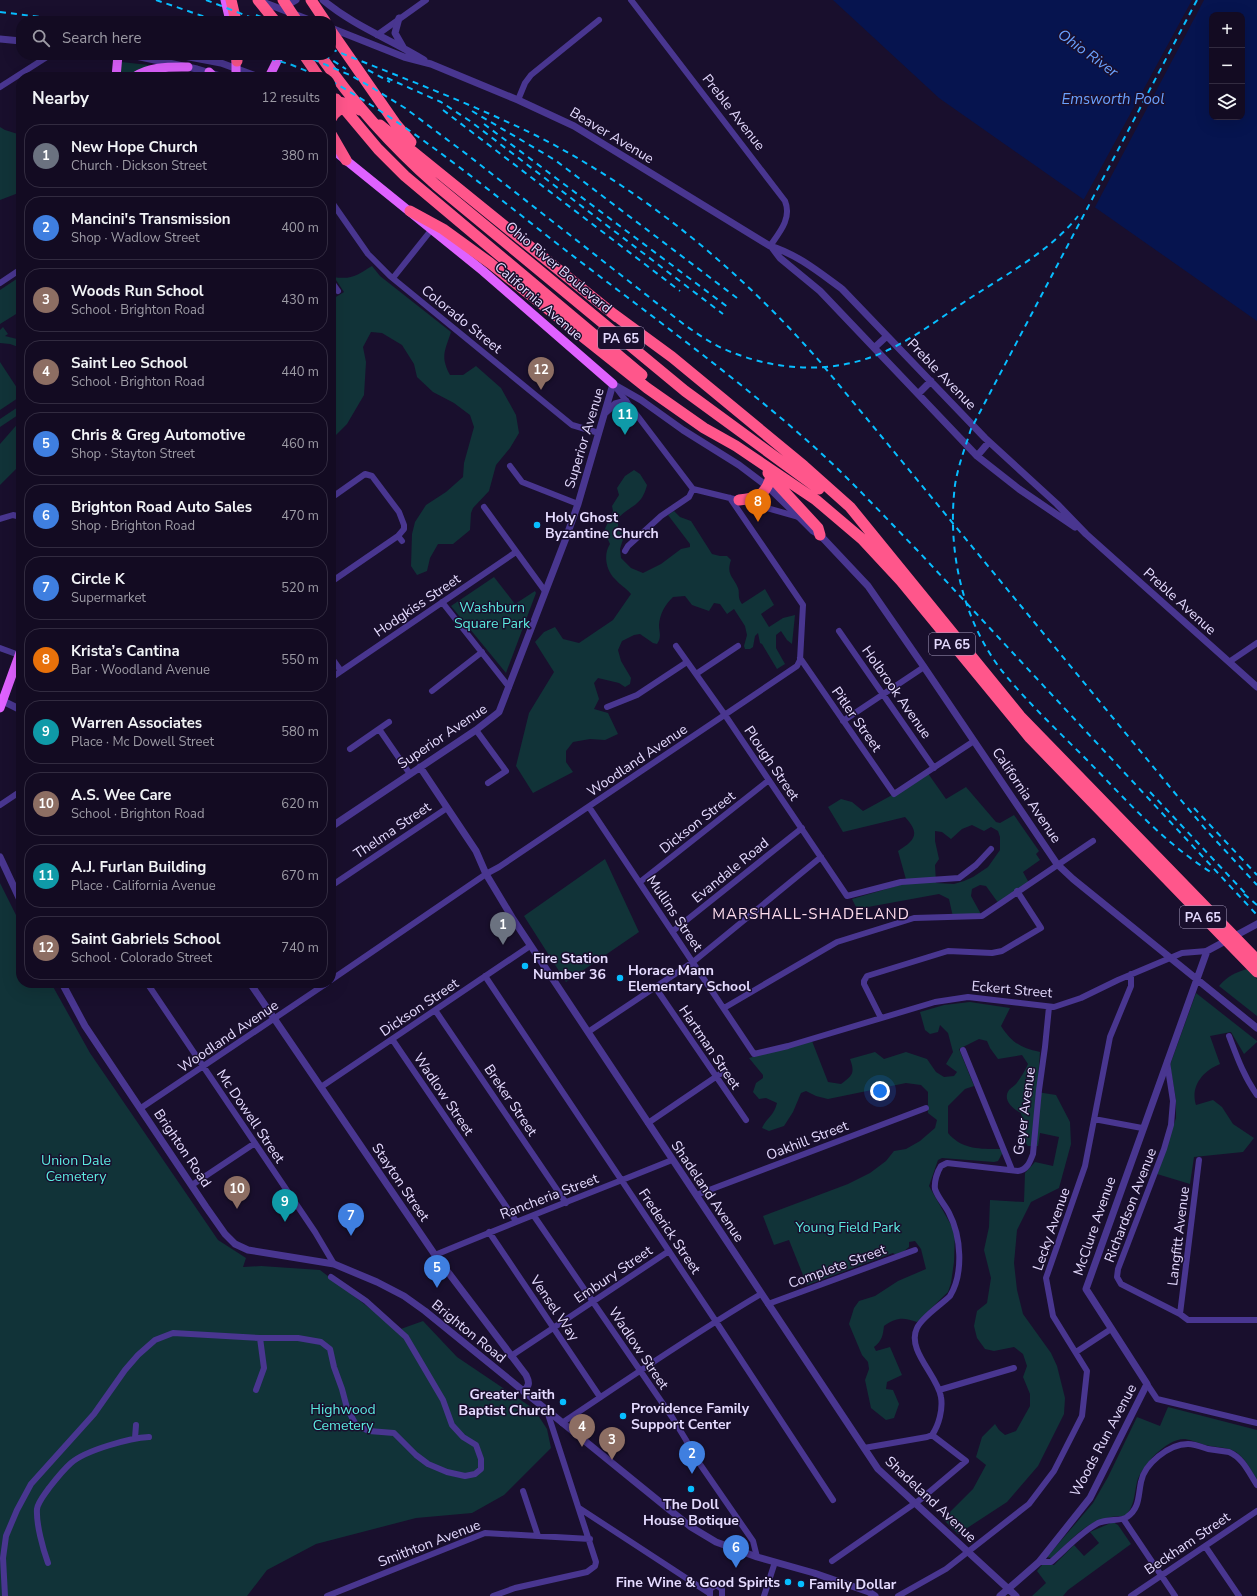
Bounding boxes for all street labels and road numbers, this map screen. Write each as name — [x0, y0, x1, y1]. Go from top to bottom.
street label: Preble Avenue — [698, 70, 769, 154]
street label: Beaver Avenue — [566, 103, 657, 168]
street label: Ohio River Boulevard — [502, 217, 616, 317]
street label: California Avenue — [490, 258, 587, 345]
street label: Colorado Street — [417, 281, 506, 358]
road number: PA 65 — [598, 327, 644, 349]
street label: Preble Avenue — [903, 335, 980, 414]
street label: Superior Avenue — [560, 385, 609, 491]
street label: Preble Avenue — [1139, 564, 1220, 639]
street label: Hodgkiss Street — [370, 569, 464, 641]
road number: PA 65 — [929, 633, 975, 655]
street label: Holbrook Avenue — [857, 642, 936, 743]
street label: Pitler Street — [827, 683, 886, 756]
street label: Superior Avenue — [394, 699, 491, 773]
street label: Woodland Avenue — [583, 720, 691, 801]
street label: Plough Street — [740, 722, 804, 805]
street label: California Avenue — [988, 744, 1066, 847]
street label: Dickson Street — [655, 787, 739, 858]
street label: Thelma Street — [350, 798, 435, 863]
street label: Evandale Road — [688, 834, 773, 907]
street label: Mullins Street — [642, 872, 707, 955]
road number: PA 65 — [1180, 906, 1226, 928]
street label: Dickson Street — [376, 974, 462, 1041]
street label: Eckert Street — [971, 977, 1053, 1002]
street label: Woodland Avenue — [174, 996, 282, 1077]
street label: Hartman Street — [674, 1002, 745, 1093]
street label: Wadlow Street — [409, 1049, 478, 1139]
street label: Breker Street — [480, 1061, 542, 1140]
street label: Mc Dowell Street — [212, 1066, 289, 1167]
street label: Geyer Avenue — [1009, 1066, 1040, 1156]
street label: Brighton Road — [149, 1105, 216, 1191]
street label: Oakhill Street — [763, 1116, 851, 1165]
street label: Shadeland Avenue — [667, 1137, 749, 1246]
street label: Stayton Street — [367, 1139, 434, 1225]
street label: Richardson Avenue — [1100, 1145, 1161, 1265]
street label: Rancheria Street — [497, 1169, 601, 1224]
street label: McClure Avenue — [1069, 1174, 1120, 1278]
street label: Frederick Street — [634, 1185, 705, 1278]
street label: Lecky Avenue — [1028, 1185, 1075, 1273]
street label: Langfitt Avenue — [1163, 1185, 1194, 1287]
street label: Complete Street — [786, 1240, 889, 1293]
street label: Embury Street — [570, 1241, 656, 1308]
street label: Vensel Way — [525, 1271, 584, 1345]
street label: Brighton Road — [427, 1295, 510, 1367]
street label: Wadlow Street — [604, 1303, 673, 1393]
street label: Woods Run Avenue — [1066, 1381, 1141, 1500]
street label: Shadeland Avenue — [881, 1452, 980, 1547]
street label: Beckham Street — [1141, 1508, 1234, 1579]
street label: Smithton Avenue — [375, 1515, 483, 1572]

